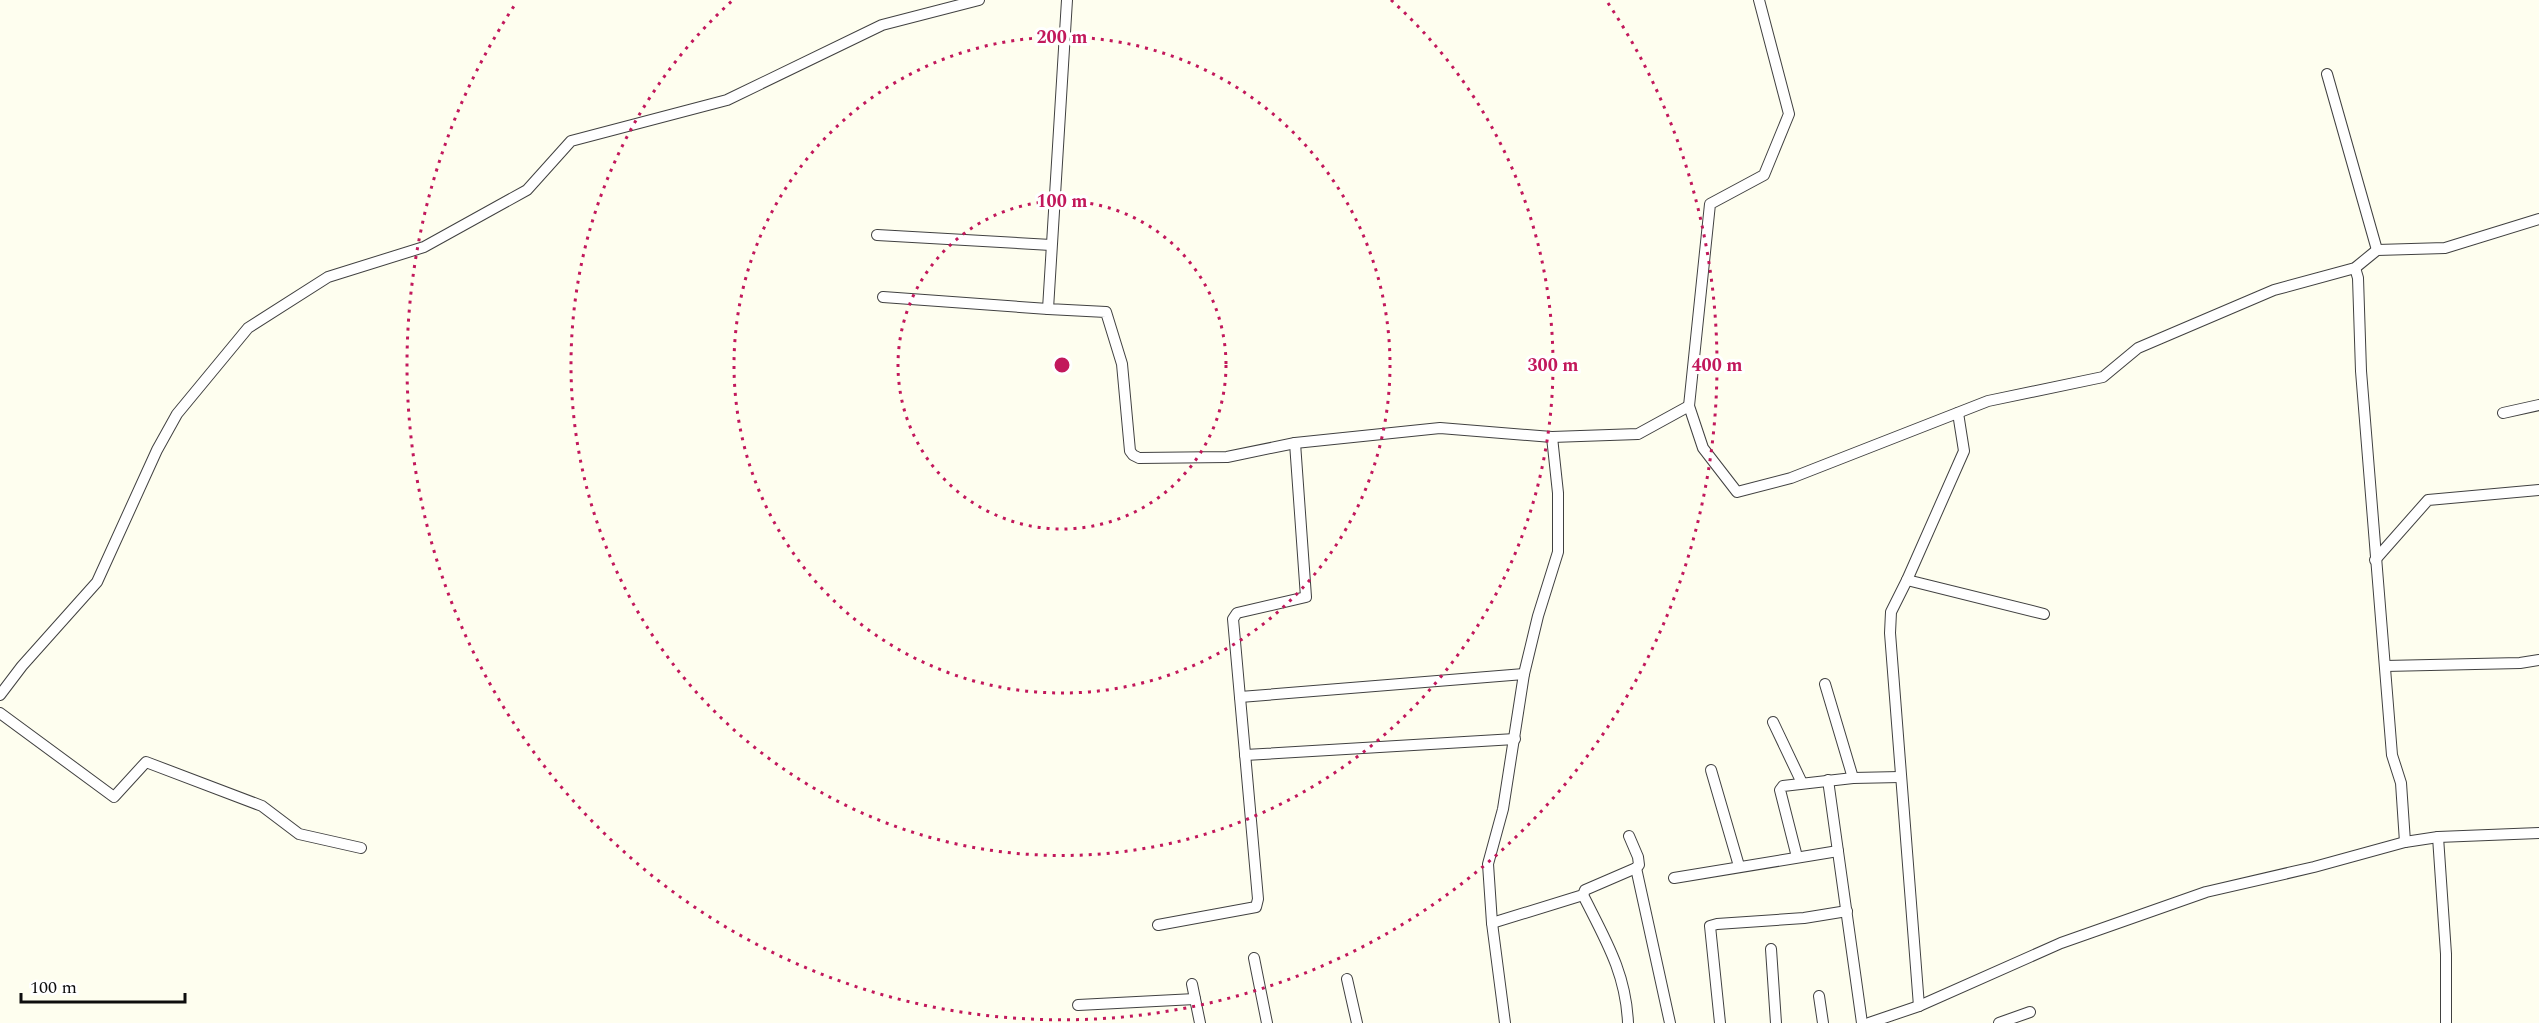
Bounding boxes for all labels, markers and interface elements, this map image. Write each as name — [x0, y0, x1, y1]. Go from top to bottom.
text: 200 m — [1036, 24, 1088, 51]
text: 100 m — [1036, 188, 1088, 215]
text: 300 m — [1527, 352, 1579, 379]
text: 400 m — [1691, 352, 1743, 379]
centre of rings — [1052, 355, 1072, 375]
scale bar — [21, 966, 184, 1004]
text: 100 m — [30, 974, 77, 1001]

